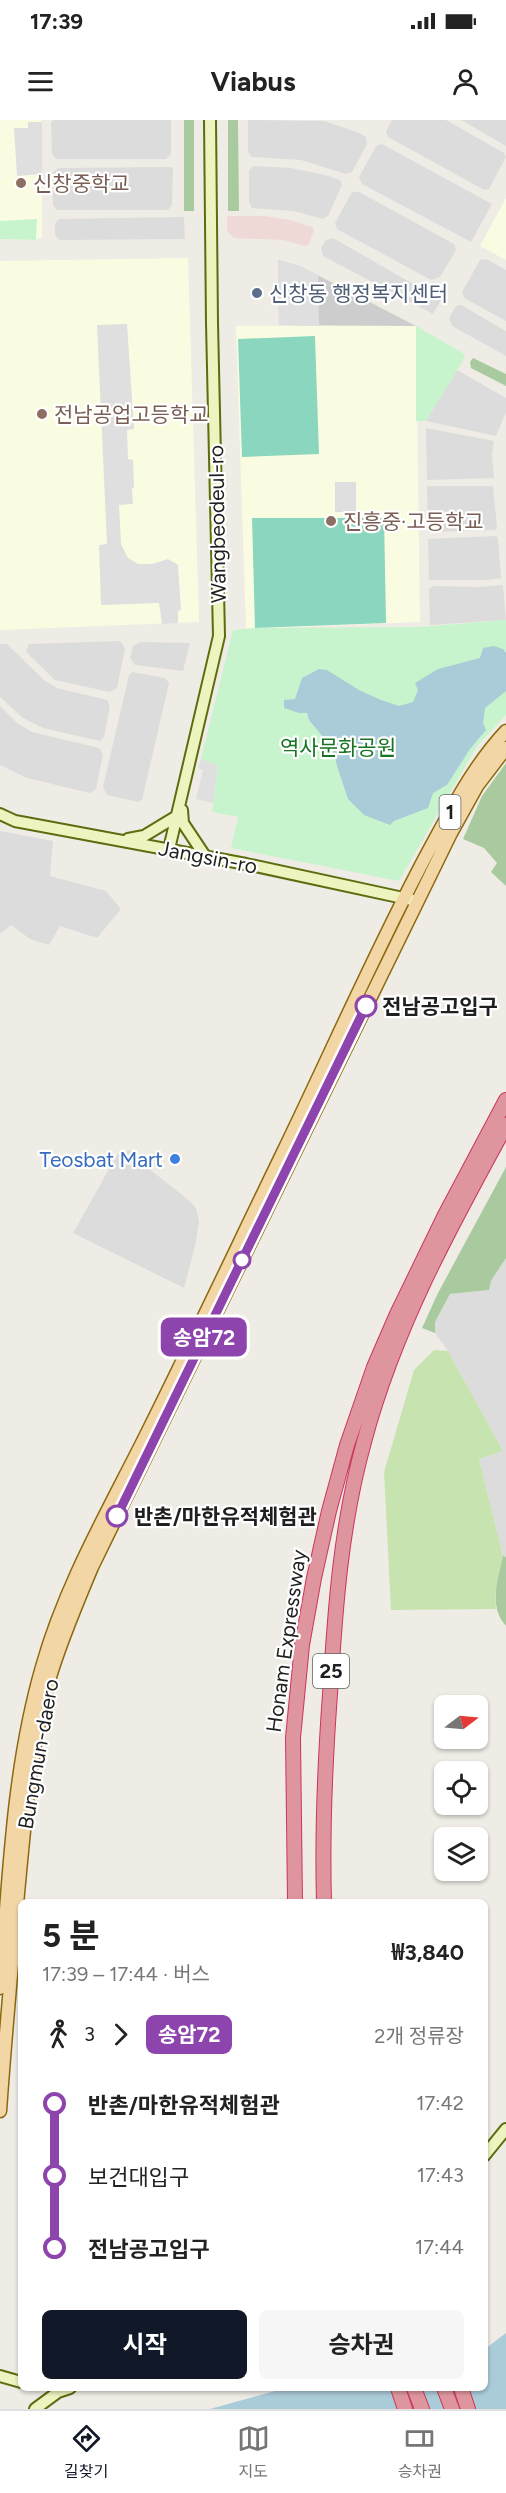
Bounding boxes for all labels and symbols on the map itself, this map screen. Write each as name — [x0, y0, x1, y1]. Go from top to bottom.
place label: 신창중학교 — [33, 171, 130, 196]
marker: 신창중학교 — [14, 176, 28, 190]
place label: 신창동 행정복지센터 — [269, 281, 448, 306]
marker: 신창동 행정복지센터 — [250, 286, 264, 300]
place label: 전남공업고등학교 — [54, 402, 209, 427]
marker: 전남공업고등학교 — [35, 407, 49, 421]
street label: Wangbeodeul-ro — [203, 445, 231, 603]
place label: 진흥중·고등학교 — [343, 509, 484, 534]
marker: 진흥중·고등학교 — [324, 514, 338, 528]
park label: 역사문화공원 — [280, 735, 396, 760]
road number: 1 — [440, 795, 460, 829]
street label: Jangsin-ro — [157, 835, 259, 879]
place label: 전남공고입구 — [382, 994, 498, 1019]
marker: 전남공고입구 — [355, 995, 377, 1017]
place label: Teosbat Mart — [40, 1147, 163, 1172]
marker: Teosbat Mart — [168, 1152, 182, 1166]
unlabelled marker — [233, 1251, 251, 1269]
line badge: 송암72 — [162, 1318, 246, 1356]
place label: 반촌/마한유적체험관 — [134, 1504, 317, 1529]
marker: 반촌/마한유적체험관 — [106, 1505, 128, 1527]
street label: Honam Expressway — [261, 1548, 311, 1734]
road number: 25 — [313, 1654, 349, 1688]
street label: Bungmun-daero — [12, 1677, 64, 1831]
north arrow — [434, 1695, 488, 1749]

